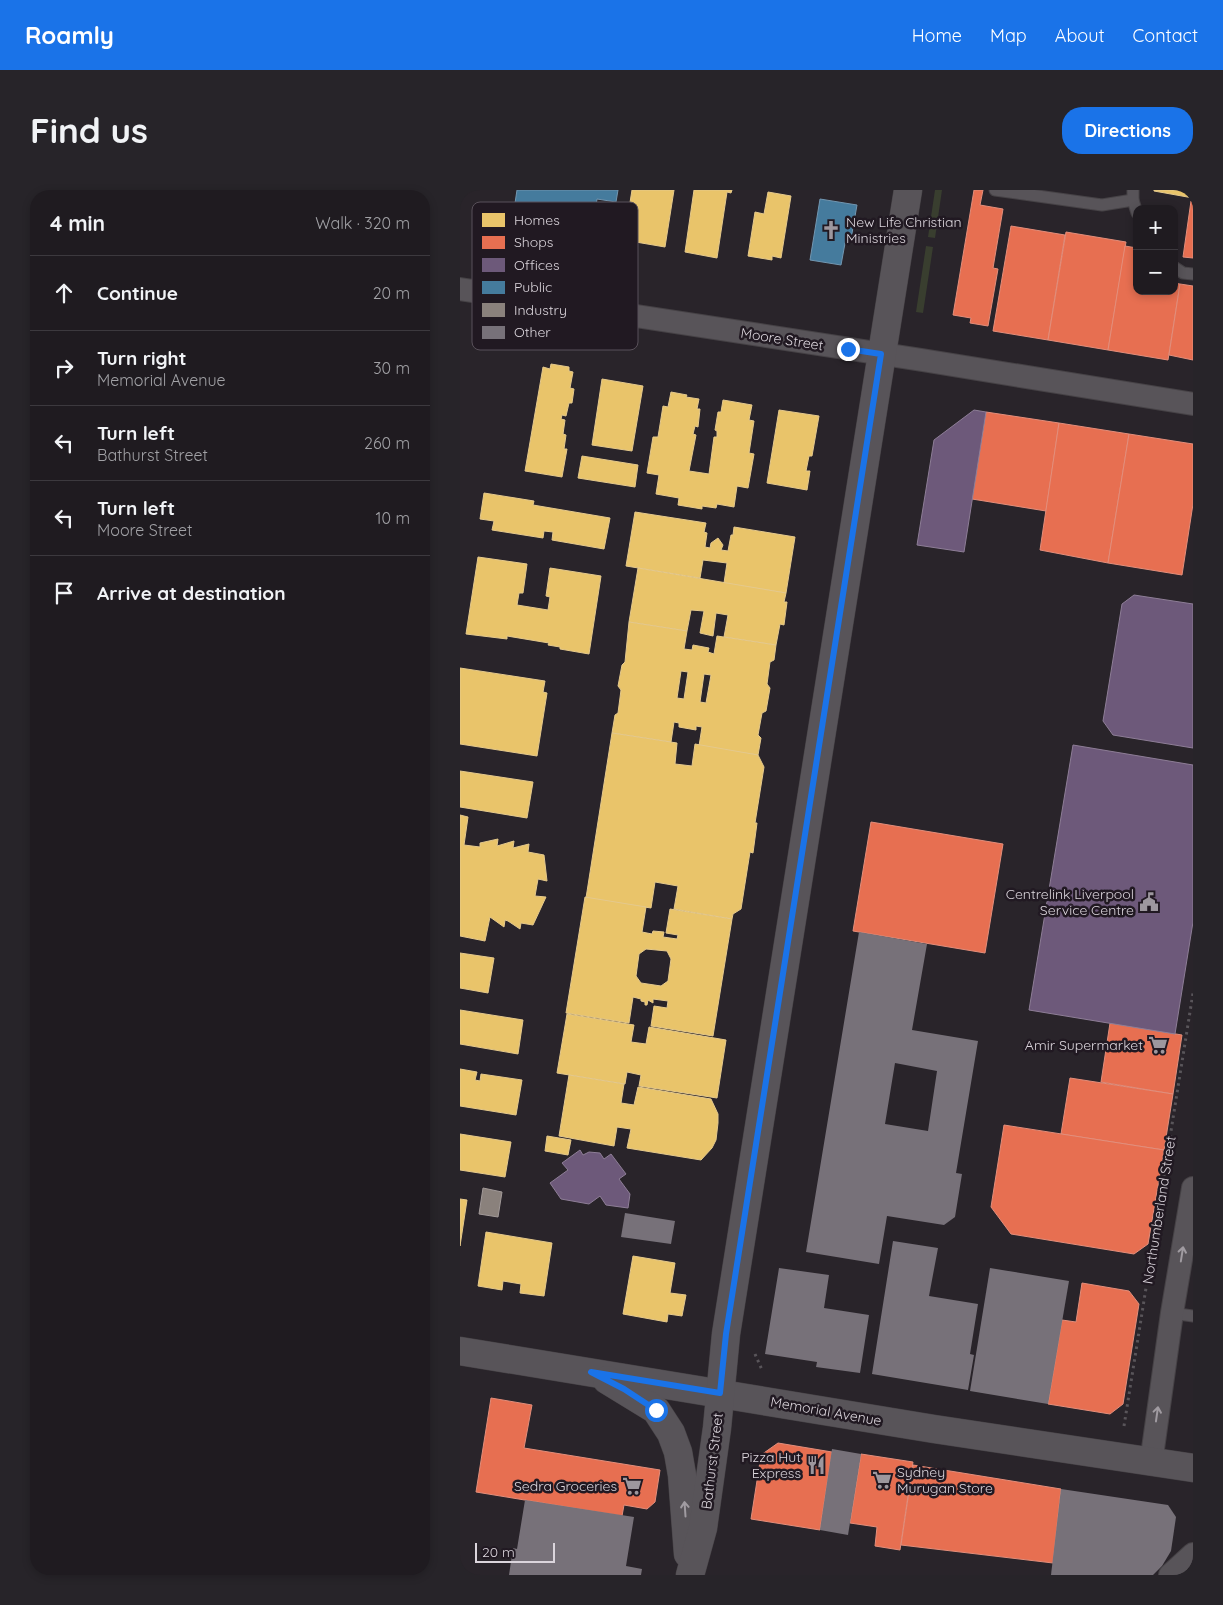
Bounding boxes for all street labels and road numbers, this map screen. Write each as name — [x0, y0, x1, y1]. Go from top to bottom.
street label: Moore Street — [739, 324, 825, 354]
street label: Northumberland Street — [1138, 1134, 1180, 1285]
street label: Memorial Avenue — [769, 1392, 883, 1430]
street label: Bathurst Street — [697, 1411, 727, 1510]

